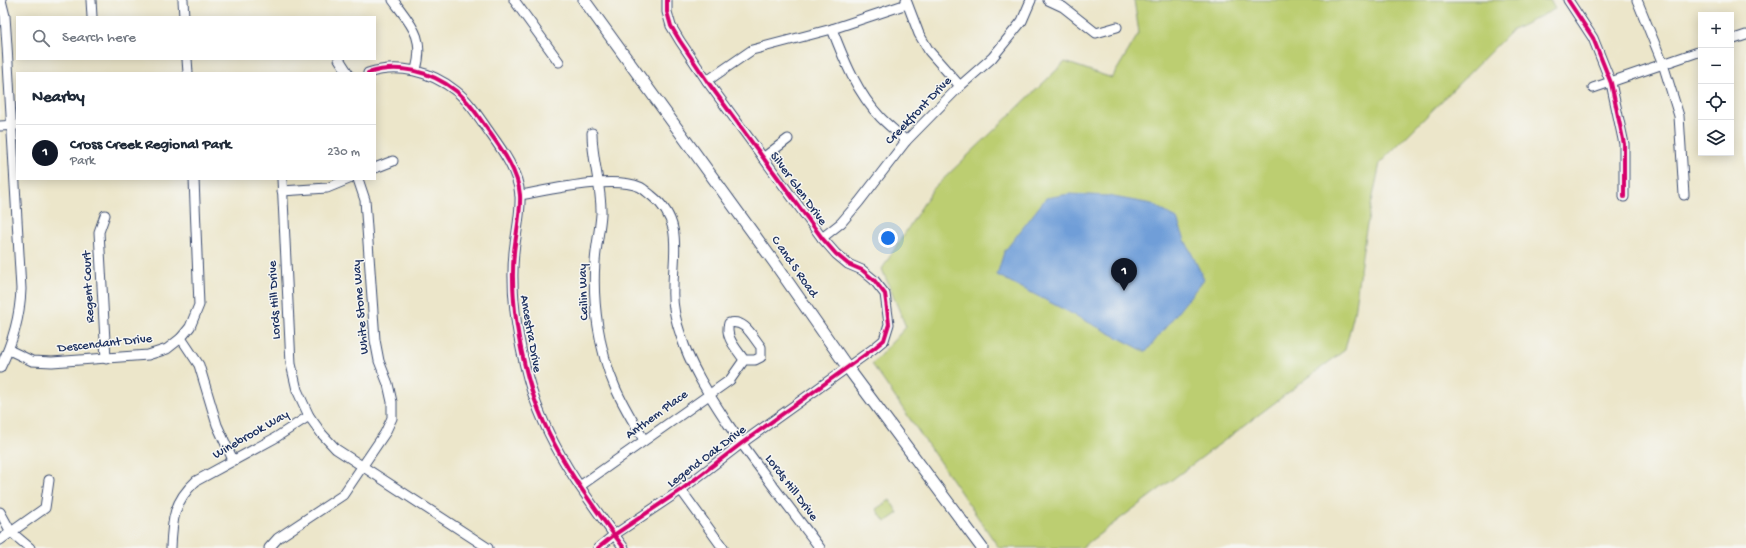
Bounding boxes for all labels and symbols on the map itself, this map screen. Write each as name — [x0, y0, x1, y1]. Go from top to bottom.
street label: Creekfront Drive — [883, 74, 956, 148]
street label: Silver Glen Drive — [766, 149, 830, 229]
your location — [878, 228, 898, 248]
street label: C and S Road — [767, 233, 822, 302]
street label: Regent Court — [80, 249, 98, 323]
pin: 1 — [1111, 258, 1137, 291]
street label: White Stone Way — [349, 259, 373, 355]
street label: Lords Hill Drive — [265, 260, 285, 340]
street label: Cailin Way — [575, 263, 592, 321]
street label: Ancestra Drive — [516, 294, 544, 374]
street label: Descendant Drive — [56, 332, 153, 357]
street label: Anthem Place — [623, 387, 691, 443]
street label: Winebrook Way — [210, 407, 292, 463]
street label: Legend Oak Drive — [665, 422, 750, 491]
street label: Lords Hill Drive — [761, 452, 821, 524]

